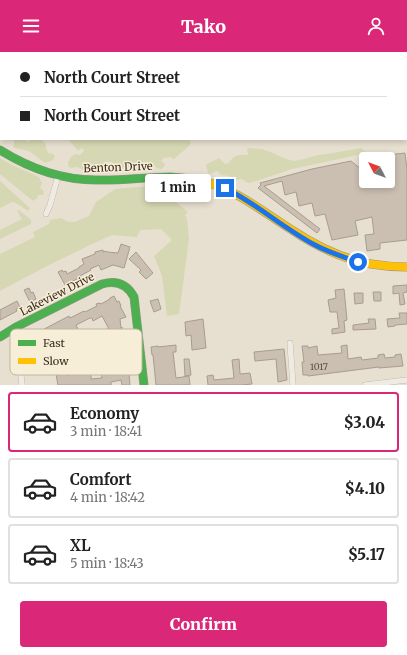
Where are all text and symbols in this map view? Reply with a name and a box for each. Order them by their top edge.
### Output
icon: menu [20,15,42,37]
text: Tako [181,15,226,38]
icon: person [365,15,387,37]
text: North Court Street [44,68,180,87]
text: North Court Street [44,106,180,125]
north arrow [359,152,395,188]
map controls [359,152,395,188]
street label: Benton Drive [83,159,153,175]
callout: 1 min [145,174,211,202]
text: 1 min [160,179,196,196]
route end [216,179,234,197]
route start [349,253,367,271]
street label: Lakeview Drive [17,269,97,319]
legend [10,329,142,375]
text: Fast [43,336,66,350]
text: Slow [43,354,69,368]
house number: 1017 [310,361,328,372]
icon: car [22,404,58,440]
text: Economy [70,404,139,423]
text: $3.04 [344,413,385,432]
text: 3 min · 18:41 [70,423,142,440]
icon: car [22,470,58,506]
text: Comfort [70,470,131,489]
text: $4.10 [345,479,385,498]
text: 4 min · 18:42 [70,489,145,506]
icon: car [22,536,58,572]
text: XL [70,536,91,555]
text: $5.17 [348,545,385,564]
text: 5 min · 18:43 [70,555,144,572]
button: Confirm [20,601,387,647]

